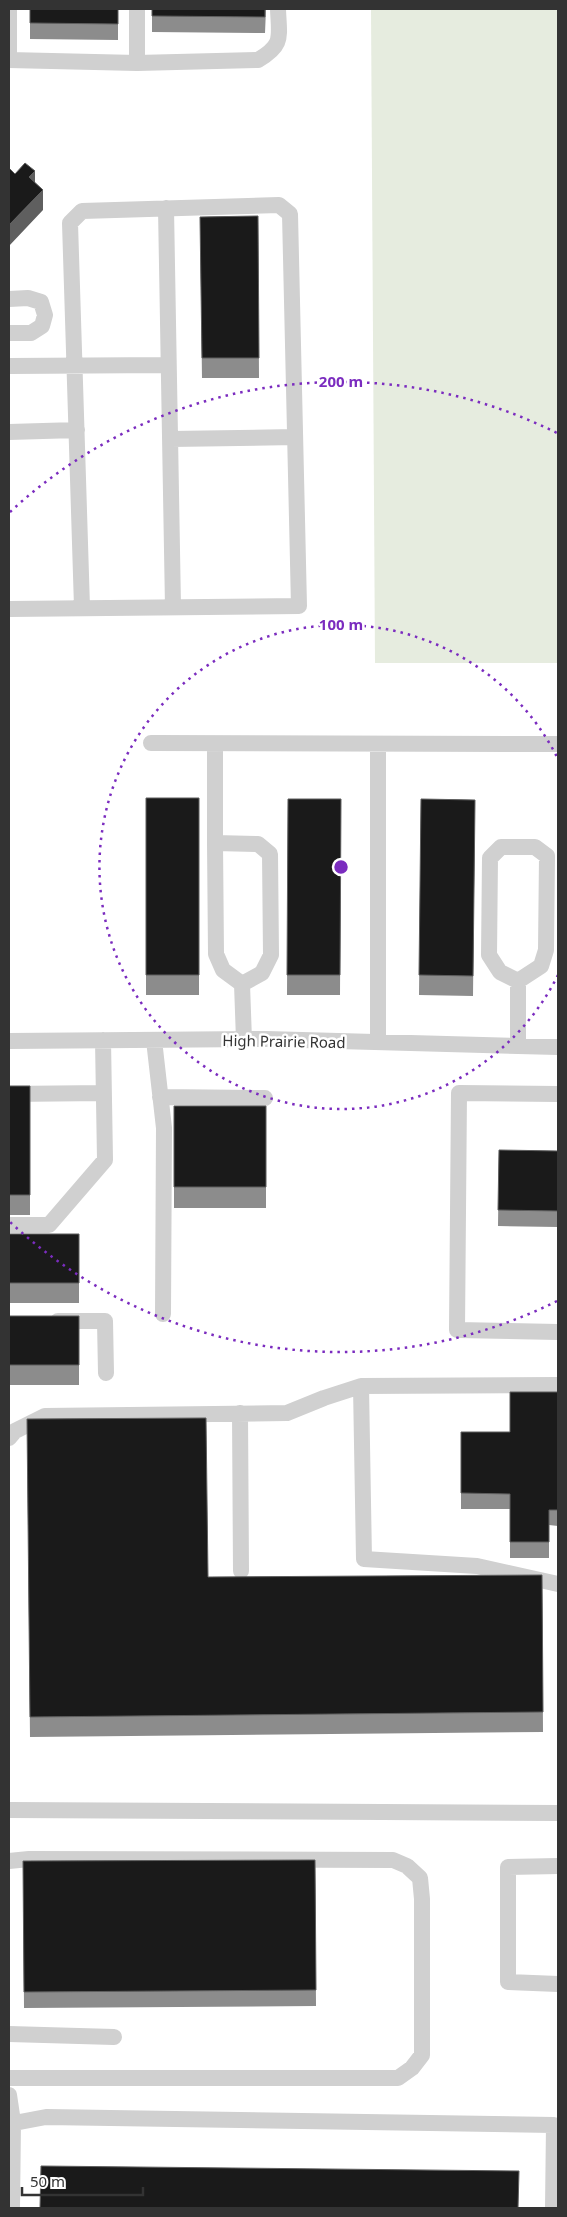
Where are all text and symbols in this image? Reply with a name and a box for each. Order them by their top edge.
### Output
text: 200 m [319,371,363,391]
text: 100 m [319,614,363,634]
centre of rings [332,858,350,876]
street label: High Prairie Road [222,1030,346,1052]
scale bar [22,2164,144,2196]
text: 50 m [30,2171,65,2191]

